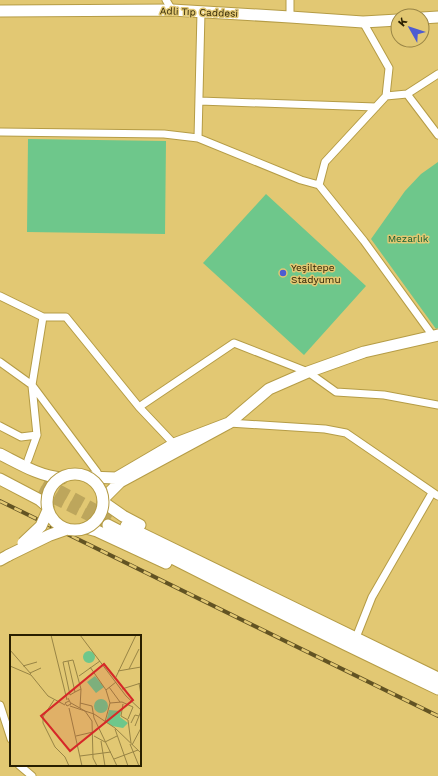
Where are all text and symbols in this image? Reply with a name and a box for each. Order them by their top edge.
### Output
street label: Adli Tıp Caddesi [160,5,238,19]
north arrow [390,8,430,48]
text: K [395,15,410,29]
park label: Mezarlık [388,233,429,244]
place label: Yeşiltepe Stadyumu [291,262,341,285]
marker: Yeşiltepe Stadyumu [278,268,288,278]
inset map [10,635,141,766]

